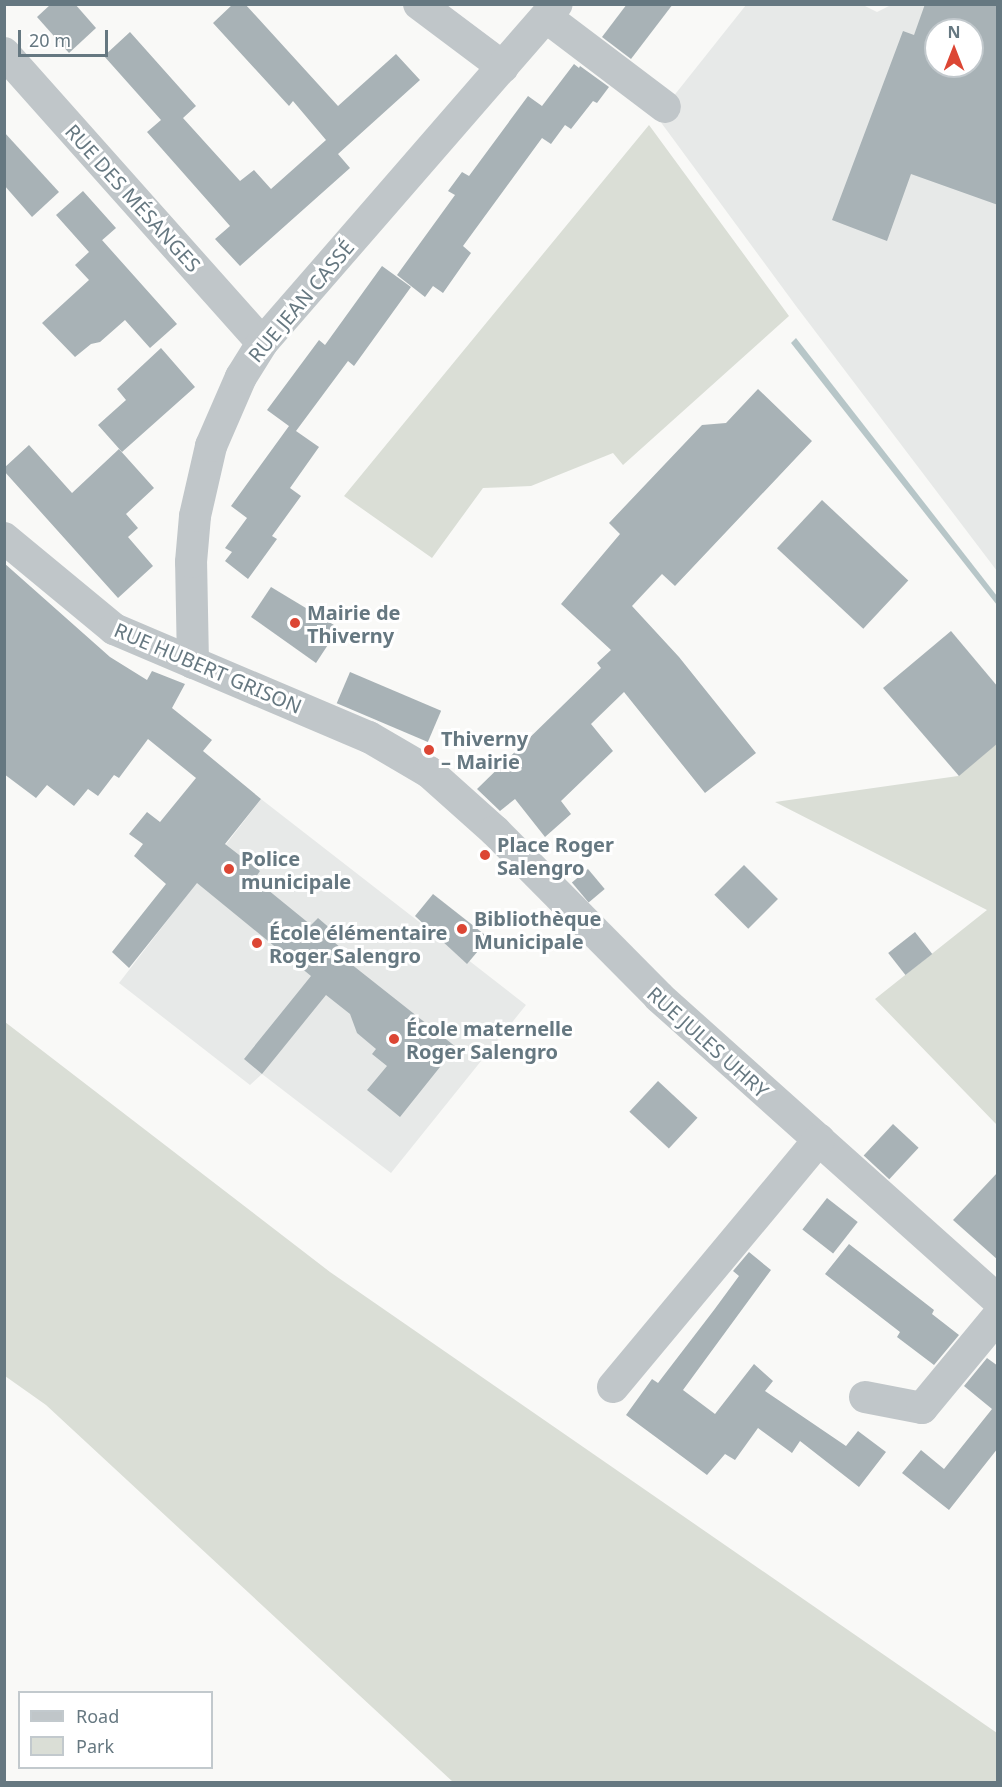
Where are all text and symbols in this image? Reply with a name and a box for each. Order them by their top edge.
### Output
scale bar [21,18,111,56]
north arrow [924,18,984,78]
text: N [947,21,961,43]
text: 20 m [29,28,71,52]
street label: RUE DES MÉSANGES [60,119,206,277]
street label: RUE JEAN CASSÉ [243,235,359,367]
place label: Mairie de Thiverny [307,600,400,647]
marker: Mairie de Thiverny [288,616,302,630]
street label: RUE HUBERT GRISON [111,618,305,718]
place label: Thiverny – Mairie [441,726,528,773]
marker: Thiverny – Mairie [422,743,436,757]
place label: Place Roger Salengro [497,832,614,879]
place label: Police municipale [241,846,351,893]
marker: Place Roger Salengro [478,848,492,862]
marker: Police municipale [222,862,236,876]
place label: Bibliothèque Municipale [474,906,602,953]
place label: École élémentaire Roger Salengro [269,920,448,967]
marker: Bibliothèque Municipale [455,922,469,936]
marker: École élémentaire Roger Salengro [250,936,264,950]
street label: RUE JULES UHRY [643,981,773,1103]
place label: École maternelle Roger Salengro [406,1016,573,1063]
marker: École maternelle Roger Salengro [387,1032,401,1046]
legend [18,1691,213,1769]
text: Road [76,1704,119,1728]
text: Park [76,1734,114,1758]

